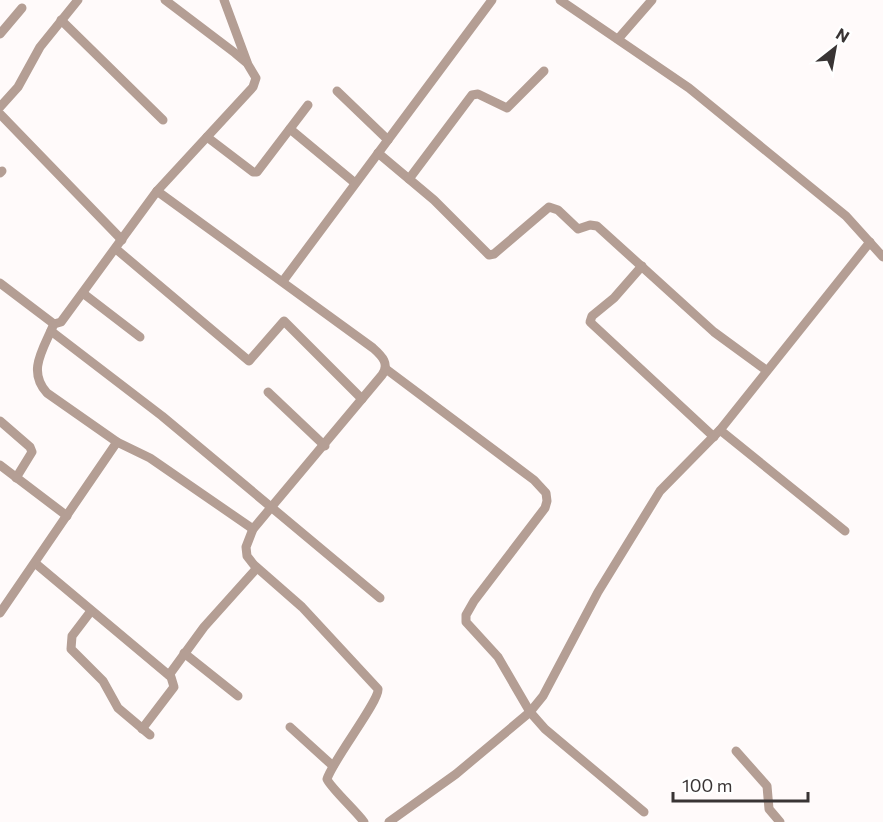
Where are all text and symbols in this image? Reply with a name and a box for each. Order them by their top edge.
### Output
north arrow [805,18,865,78]
text: N [833,23,853,46]
scale bar [673,765,808,803]
text: 100 m [682,774,732,796]

